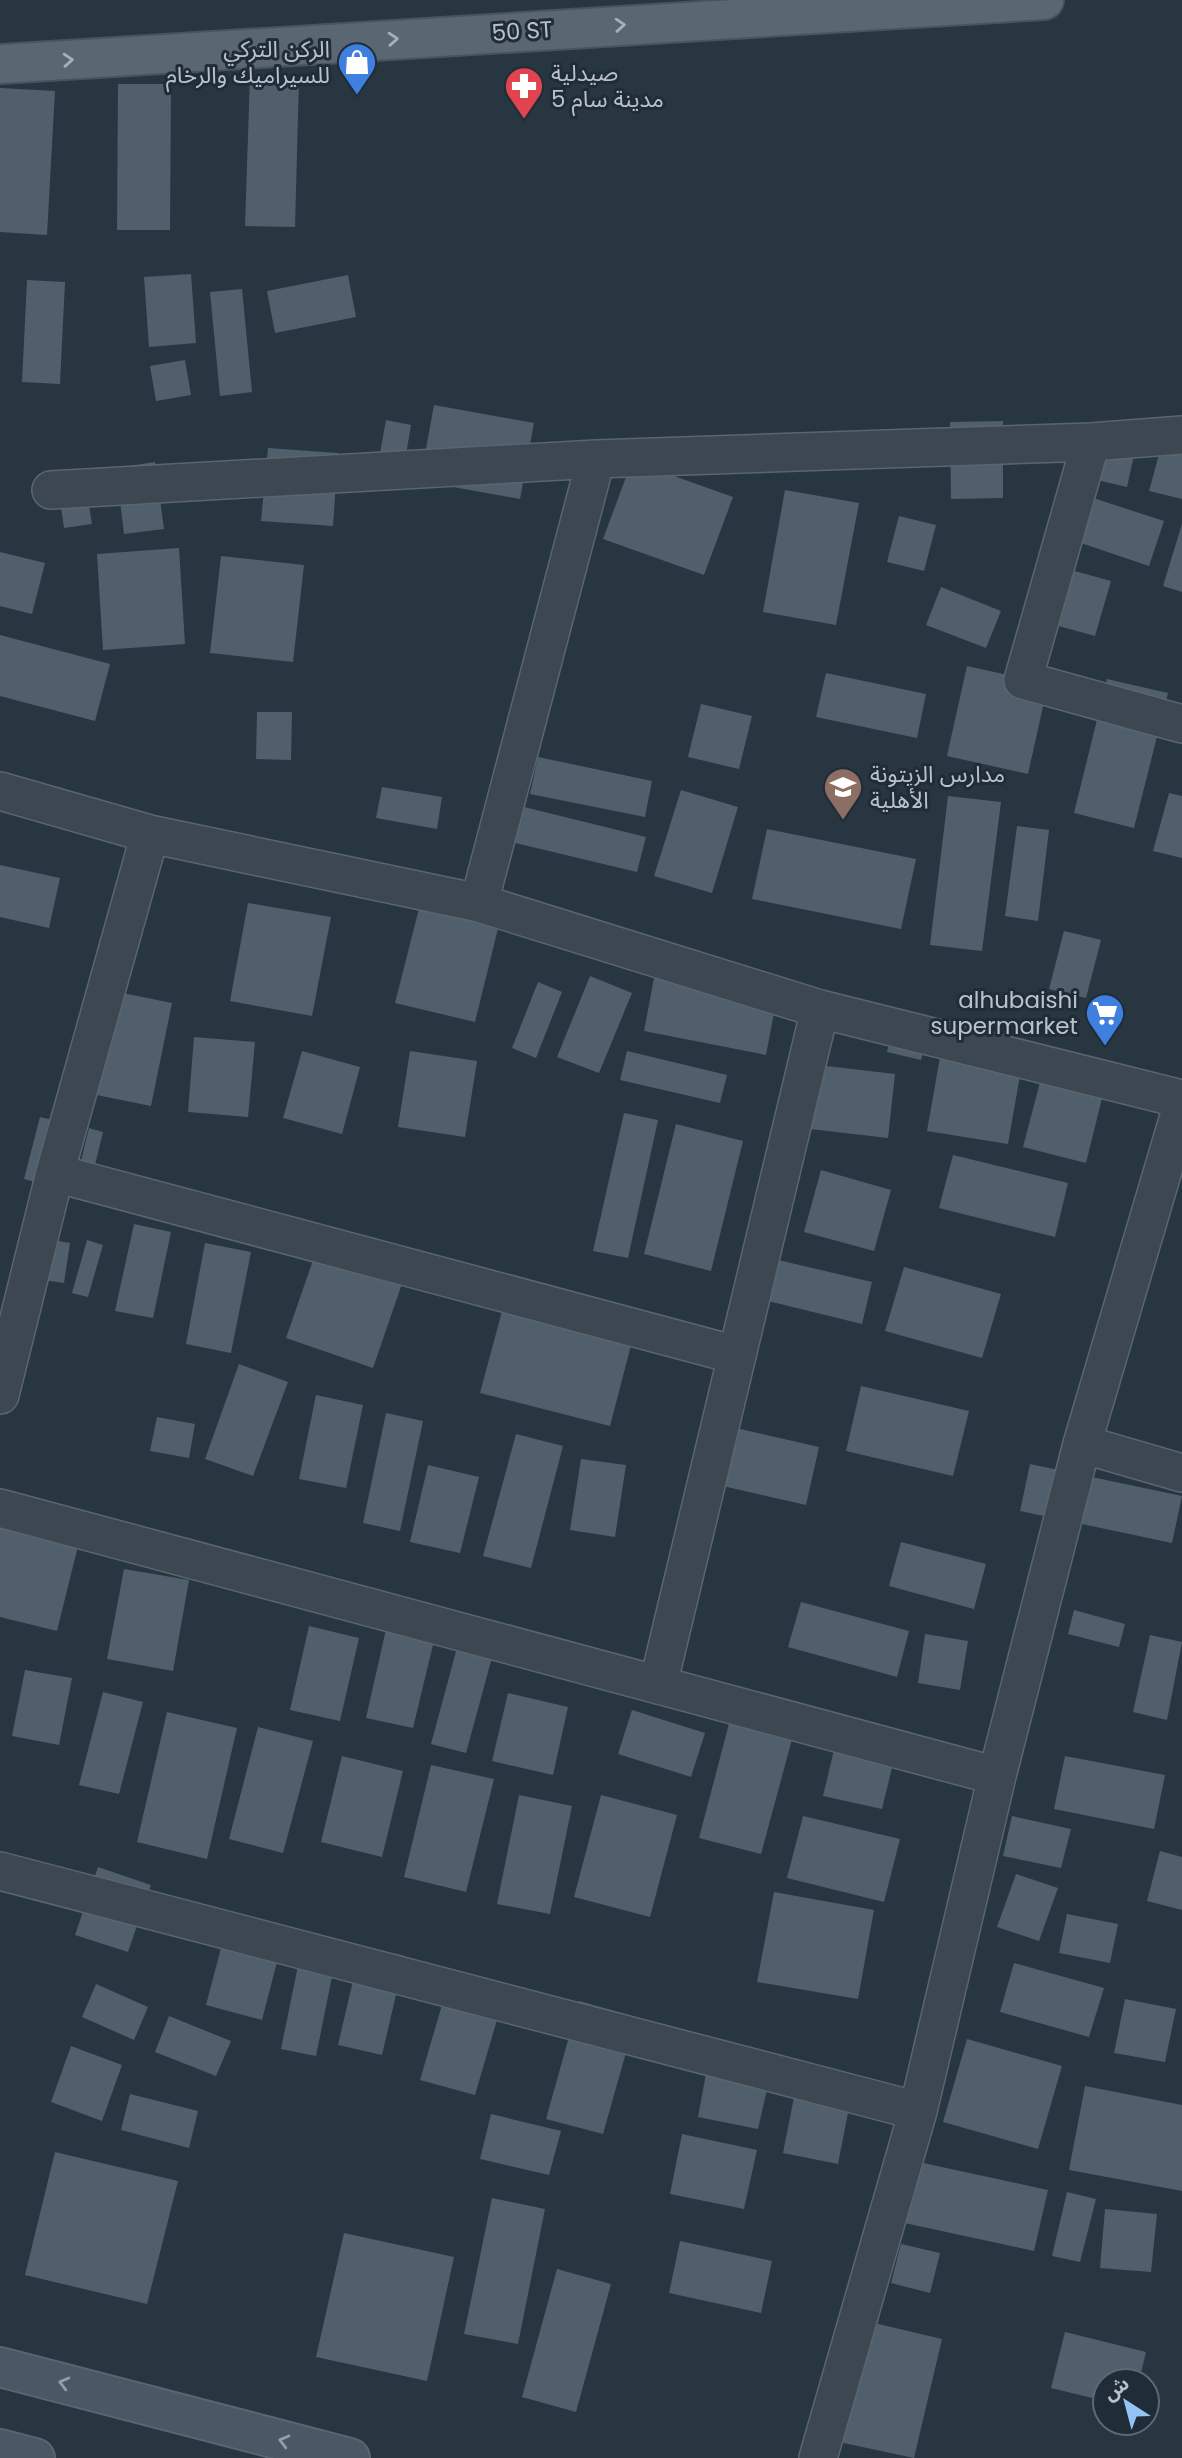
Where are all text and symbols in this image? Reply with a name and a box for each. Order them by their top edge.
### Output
street label: 50 ST [490,13,554,49]
one-way arrow [615,18,626,33]
one-way arrow [388,32,399,47]
place label: الركن التركي للسيراميك والرخام [166,33,330,93]
shop icon: الركن التركي للسيراميك والرخام [336,41,378,96]
one-way arrow [63,52,74,67]
place label: صيدلية مدينة سام 5 [551,57,664,117]
pharmacy icon: صيدلية مدينة سام 5 [503,65,545,120]
place label: مدارس الزيتونة الأهلية [870,758,1005,816]
school or university icon: مدارس الزيتونة الأهلية [822,766,864,821]
place label: alhubaishi supermarket [931,984,1078,1042]
supermarket icon: alhubaishi supermarket [1084,992,1126,1047]
north arrow [1091,2367,1161,2437]
text: ش [1098,2370,1135,2407]
one-way arrow [58,2377,70,2391]
one-way arrow [278,2435,290,2449]

